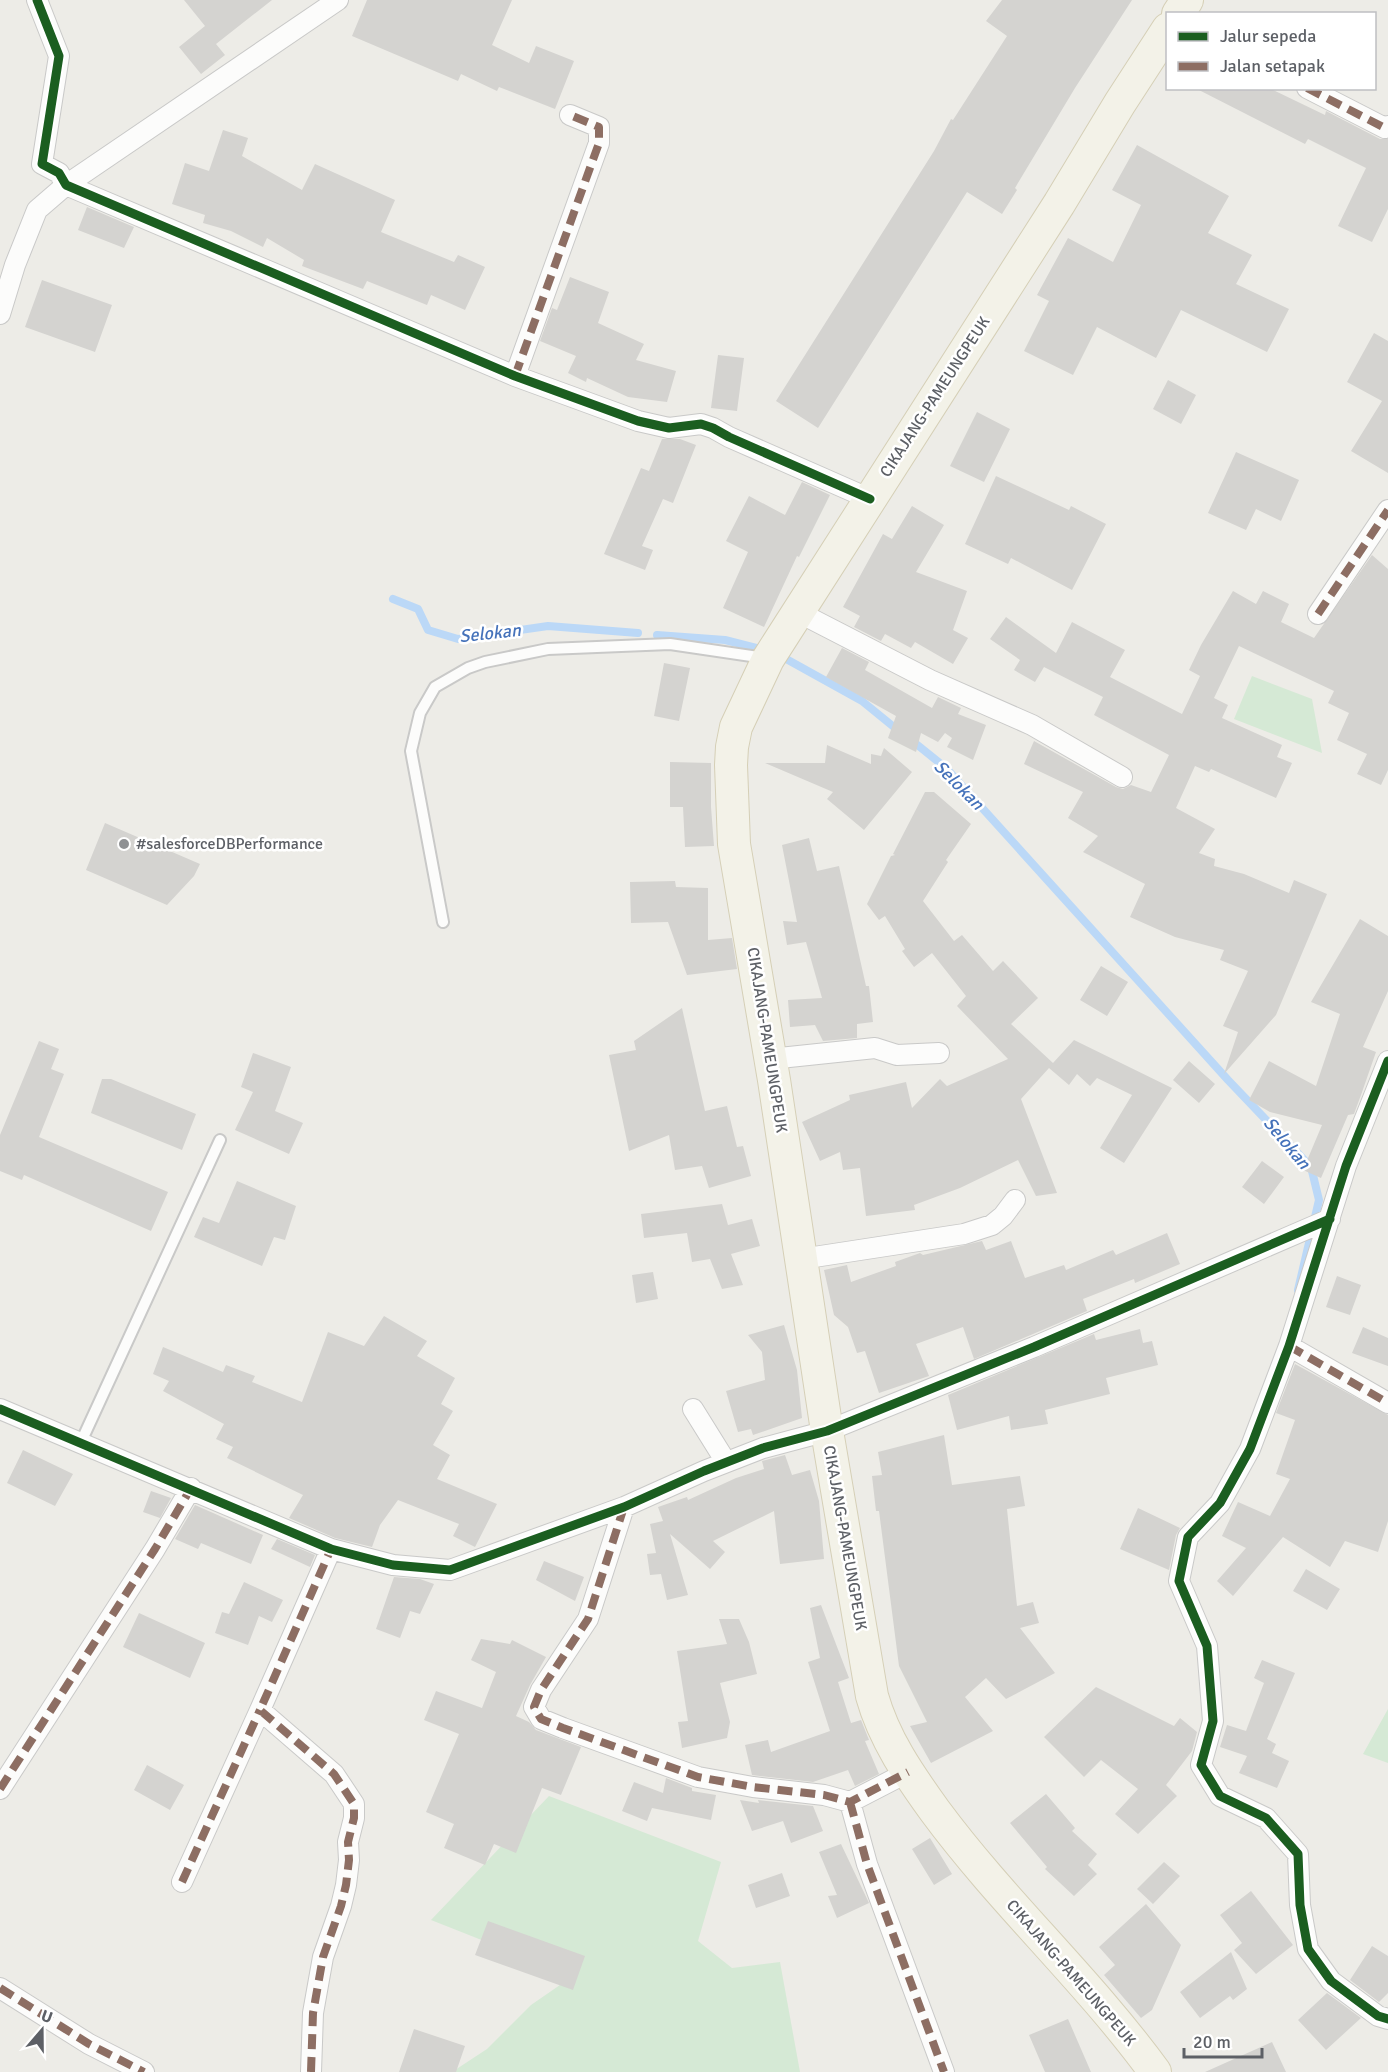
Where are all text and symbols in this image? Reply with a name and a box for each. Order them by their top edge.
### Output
legend [1166,12,1376,90]
text: Jalur sepeda [1220,25,1316,47]
text: Jalan setapak [1220,55,1325,77]
street label: CIKAJANG-PAMEUNGPEUK [876,313,995,481]
water label: Selokan [458,619,523,647]
water label: Selokan [929,755,989,815]
place label: #salesforceDBPerformance [136,834,323,854]
marker: #salesforceDBPerformance [117,837,131,851]
street label: CIKAJANG-PAMEUNGPEUK [742,946,792,1135]
water label: Selokan [1259,1112,1316,1175]
street label: CIKAJANG-PAMEUNGPEUK [819,1444,871,1633]
street label: CIKAJANG-PAMEUNGPEUK [1002,1896,1140,2051]
north arrow [12,2000,72,2060]
text: U [38,2006,55,2028]
scale bar [1184,2021,1262,2059]
text: 20 m [1193,2031,1231,2053]

